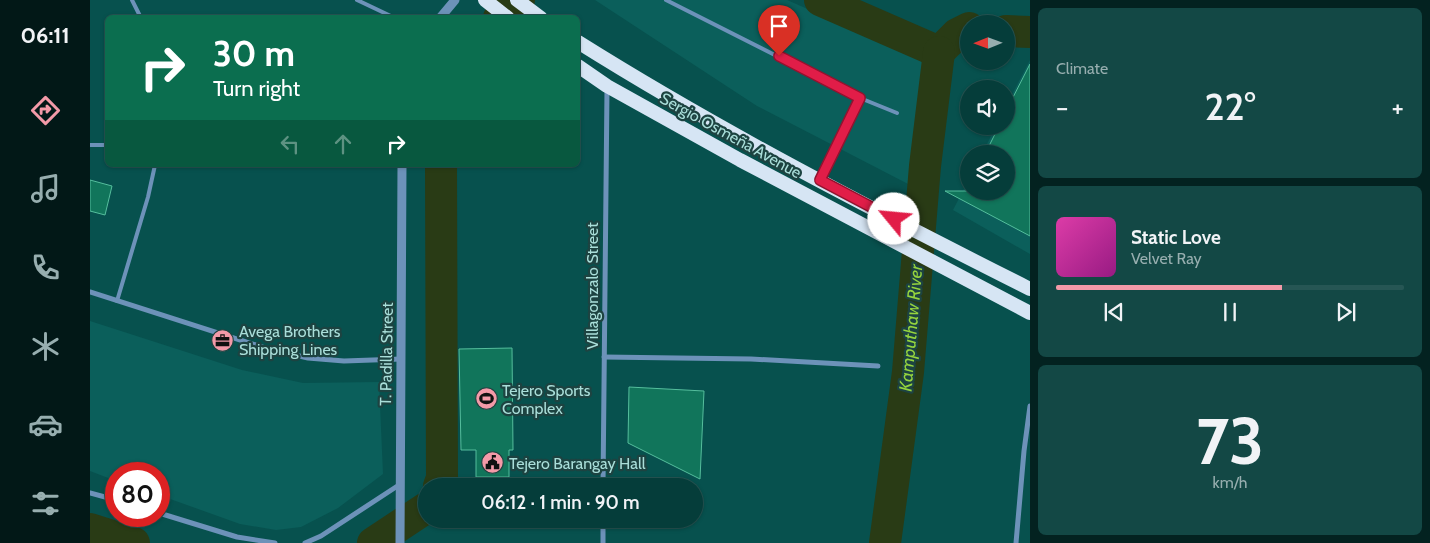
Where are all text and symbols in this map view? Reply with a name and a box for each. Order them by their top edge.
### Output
pin [758,5,800,56]
icon: arrive [765,12,793,40]
north arrow [960,15,1015,70]
map controls [960,15,1015,200]
text: 06:11 [20,22,70,49]
text: 30 m [213,32,295,75]
icon: right [130,35,195,100]
text: Climate [1056,59,1108,78]
text: Turn right [213,75,300,102]
button: sound [960,80,1015,135]
text: 22° [1204,83,1256,130]
street label: Sergio Osmeña Avenue [657,89,805,182]
text: − [1056,90,1068,124]
text: + [1392,90,1404,124]
icon: directions [28,93,63,128]
icon: left [276,130,304,158]
icon: ahead [329,130,357,158]
icon: right [382,130,410,158]
button: layers [960,145,1015,200]
icon: music [28,171,63,206]
position arrow [867,192,919,244]
street label: Villagonzalo Street [583,222,602,350]
text: Static Love [1131,226,1221,249]
text: Velvet Ray [1131,249,1202,268]
icon: phone [28,250,63,285]
water label: Kamputhaw River [894,262,928,392]
icon: previous [1100,298,1128,326]
icon: pause [1216,298,1244,326]
icon: next [1332,298,1360,326]
street label: T. Padilla Street [376,301,397,406]
place label: Avega Brothers Shipping Lines [239,322,341,359]
office icon: Avega Brothers Shipping Lines [211,328,235,352]
icon: climate [28,329,63,364]
place label: Tejero Sports Complex [502,381,591,418]
sports icon: Tejero Sports Complex [474,387,498,411]
text: 73 [1196,401,1264,480]
icon: car [28,407,63,442]
public building icon: Tejero Barangay Hall [481,451,505,475]
place label: Tejero Barangay Hall [509,454,646,473]
speed limit sign: 80 [105,462,170,527]
text: km/h [1212,473,1248,492]
icon: filters [28,486,63,521]
text: 06:12 · 1 min · 90 m [481,491,640,514]

